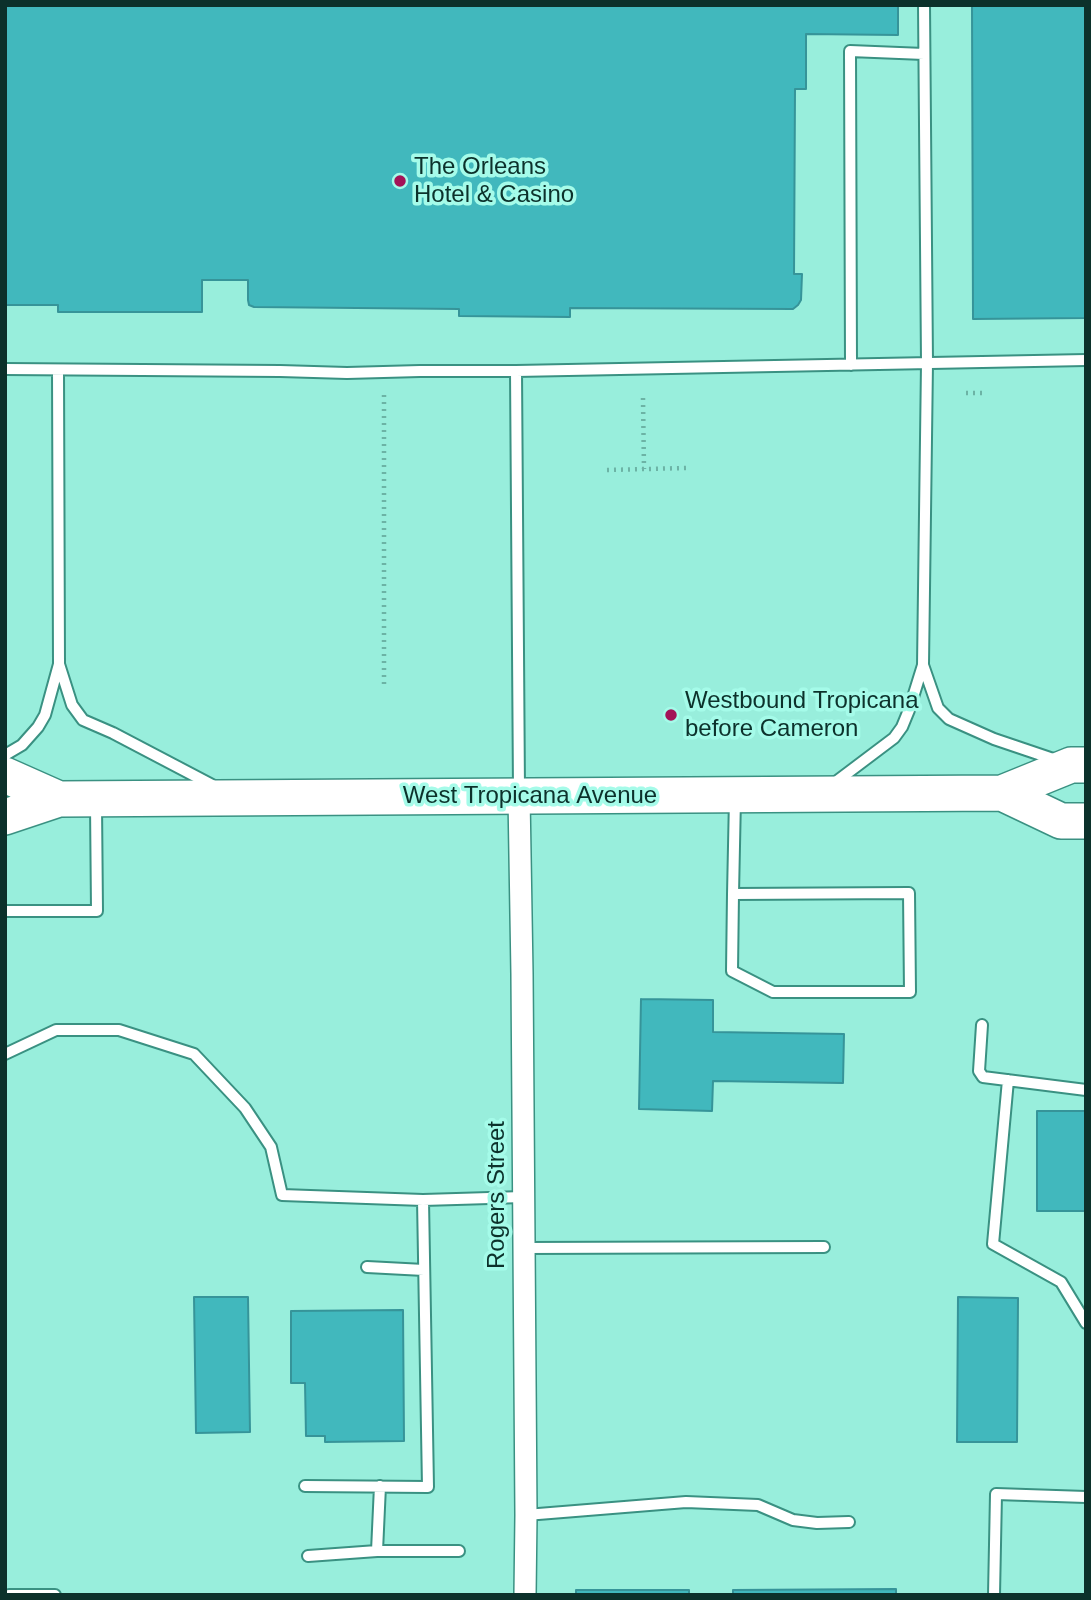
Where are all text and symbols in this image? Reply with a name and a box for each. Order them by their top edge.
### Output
place label: The Orleans Hotel & Casino [414,153,574,209]
marker: The Orleans Hotel & Casino [392,173,408,189]
place label: Westbound Tropicana before Cameron [685,687,918,743]
marker: Westbound Tropicana before Cameron [663,707,679,723]
street label: West Tropicana Avenue [403,782,657,810]
street label: Rogers Street [483,1121,511,1269]

